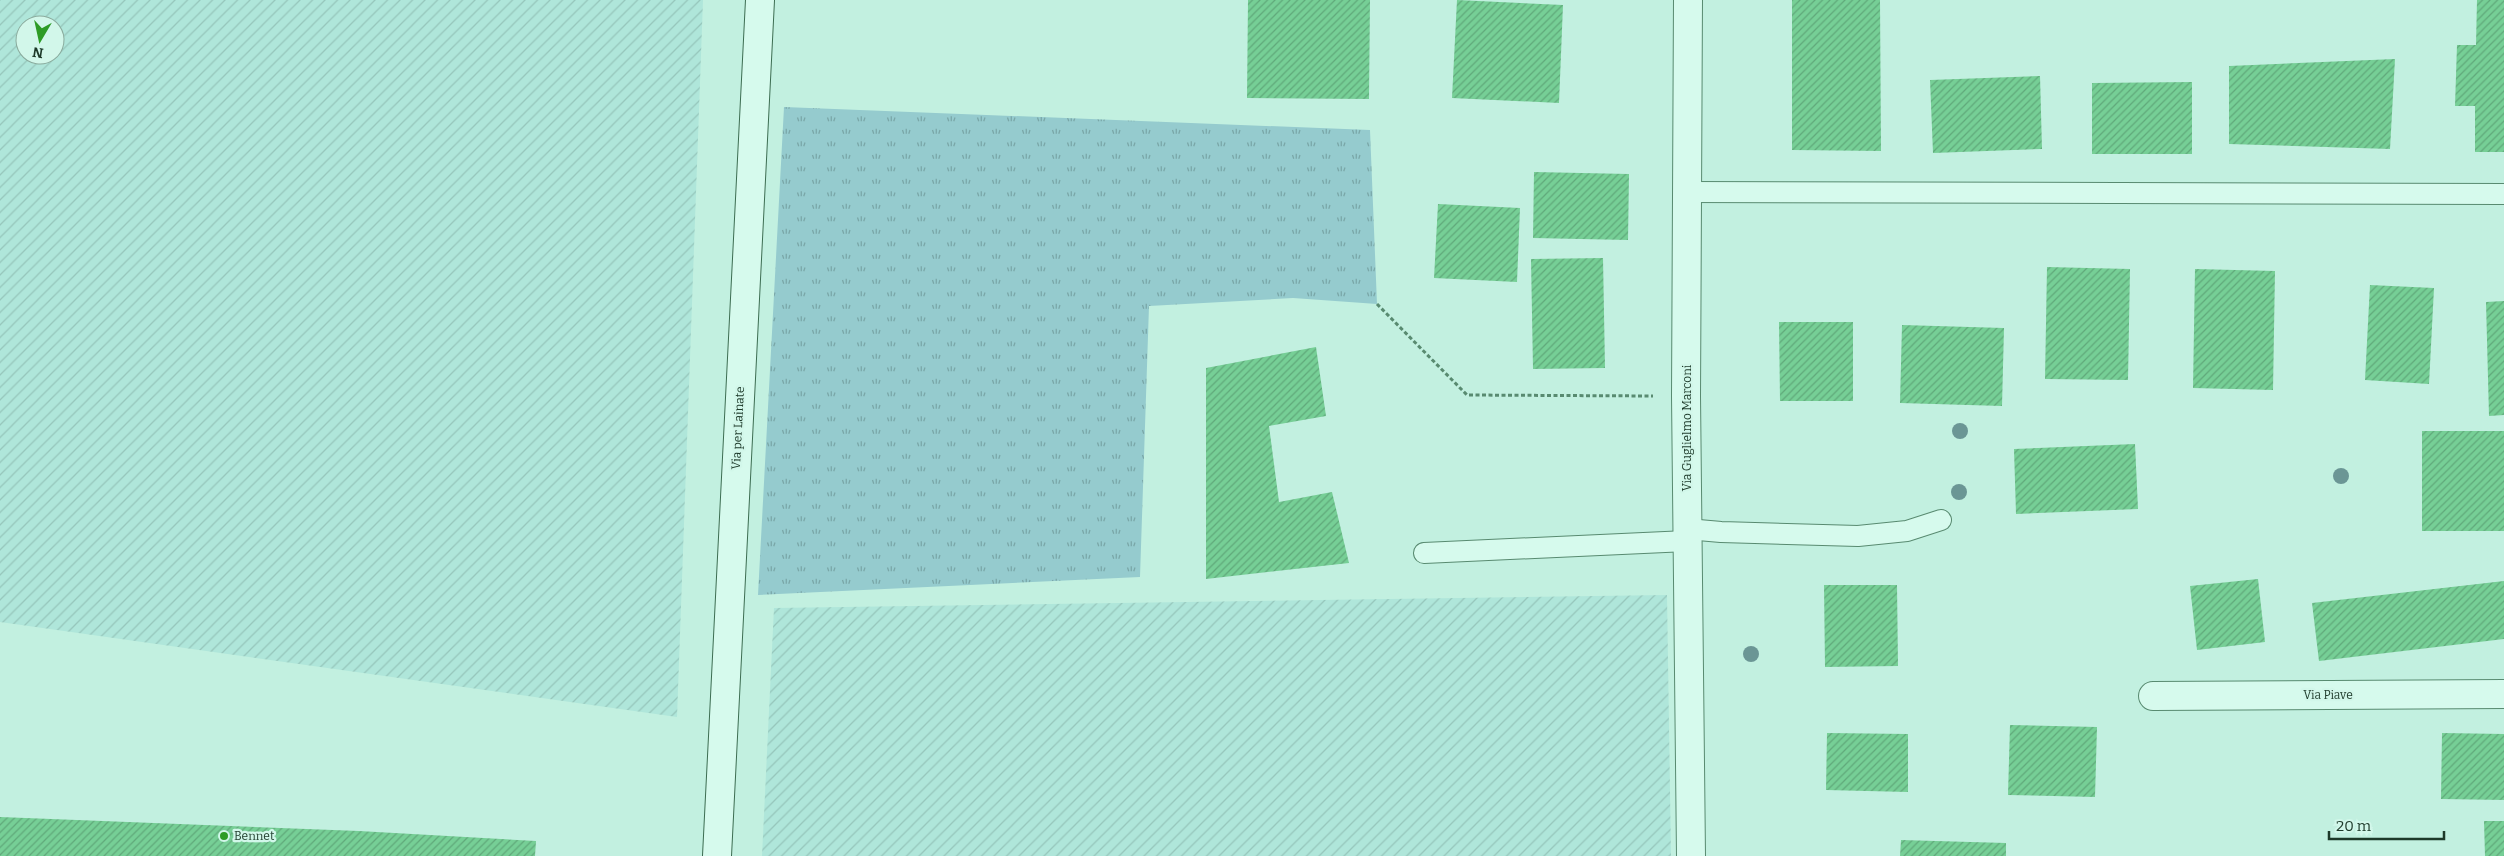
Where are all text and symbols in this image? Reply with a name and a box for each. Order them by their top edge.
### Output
north arrow [15,15,65,65]
text: N [31,43,45,62]
street label: Via Guglielmo Marconi [1680,364,1694,491]
street label: Via per Lainate [729,386,747,470]
street label: Via Piave [2303,688,2353,702]
scale bar [2329,808,2444,840]
text: 20 m [2336,817,2372,835]
place label: Bennet [234,829,275,843]
marker: Bennet [218,830,230,842]

